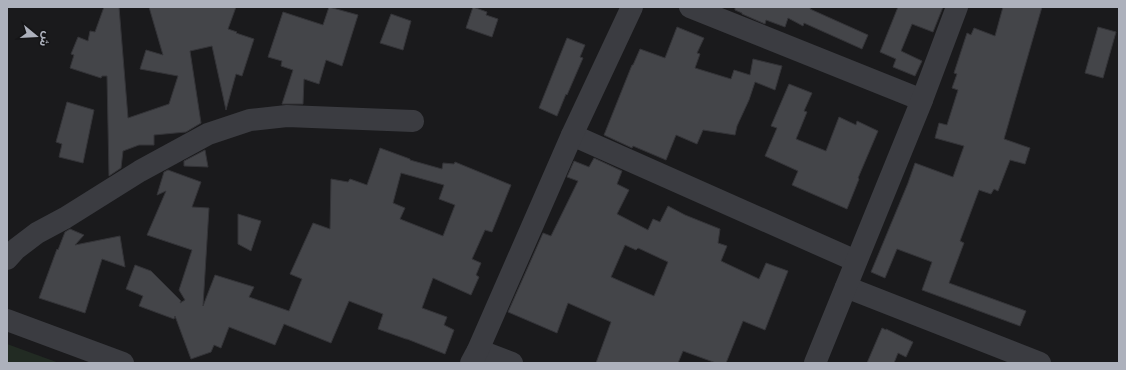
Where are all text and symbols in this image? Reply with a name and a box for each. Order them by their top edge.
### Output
north arrow [16,16,56,56]
text: ش [36,29,54,48]

